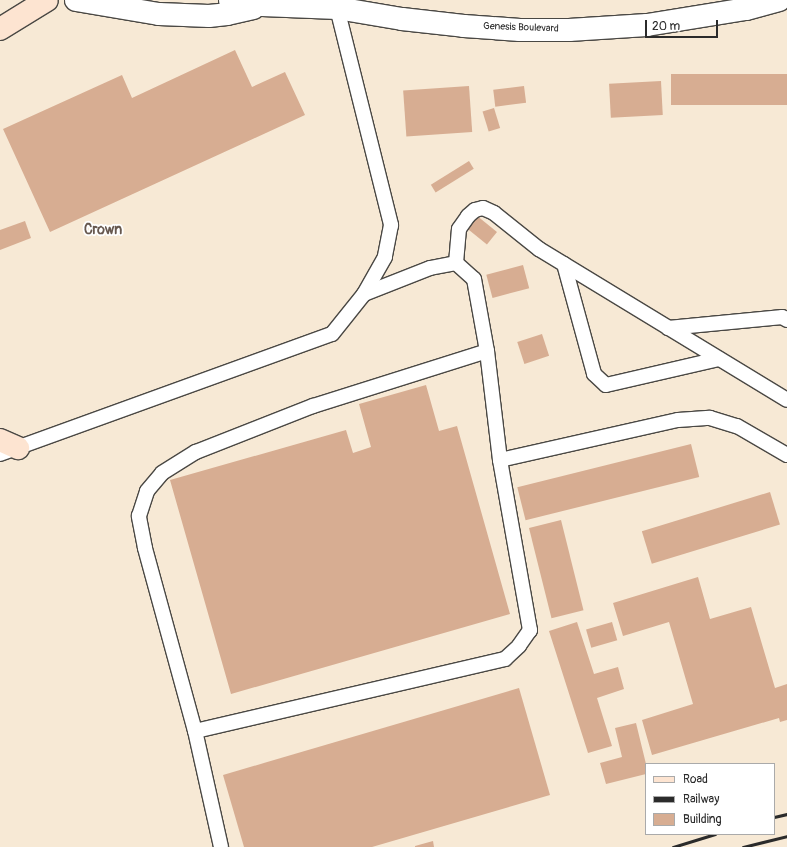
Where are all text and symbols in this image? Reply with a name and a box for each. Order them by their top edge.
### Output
scale bar [647,12,720,38]
text: 20 m [652,19,680,34]
street label: Genesis Boulevard [483,21,559,35]
district label: Crown [84,222,122,238]
legend [645,763,775,835]
text: Road [683,772,708,787]
text: Railway [683,792,719,807]
text: Building [683,812,722,827]

